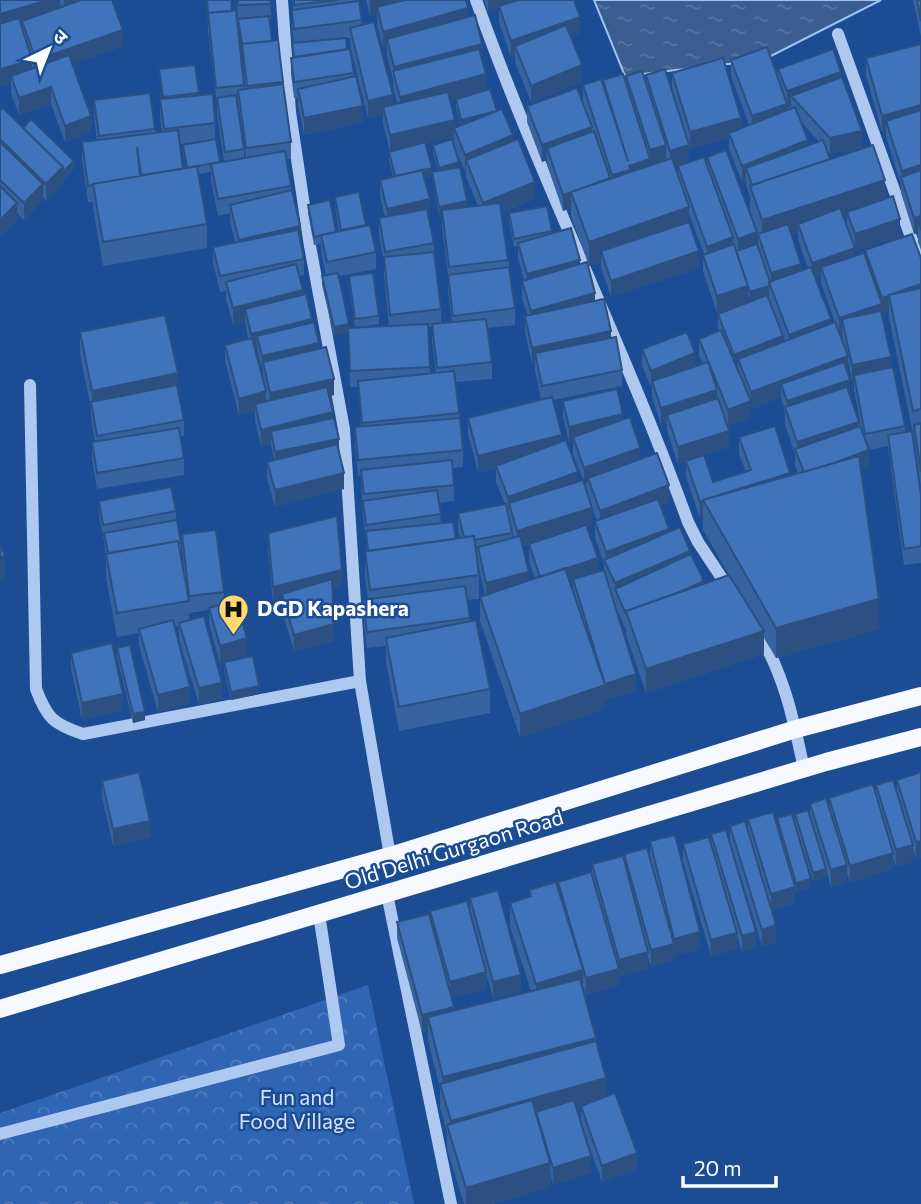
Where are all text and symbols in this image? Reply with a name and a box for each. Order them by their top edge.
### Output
north arrow [14,14,84,84]
text: उ [49,24,73,49]
hospital icon: DGD Kapashera [217,592,251,636]
place label: DGD Kapashera [257,595,409,620]
street label: Old Delhi Gurgaon Road [341,803,566,894]
park label: Fun and Food Village [239,1084,355,1133]
scale bar [683,1144,776,1188]
text: 20 m [694,1155,742,1180]

